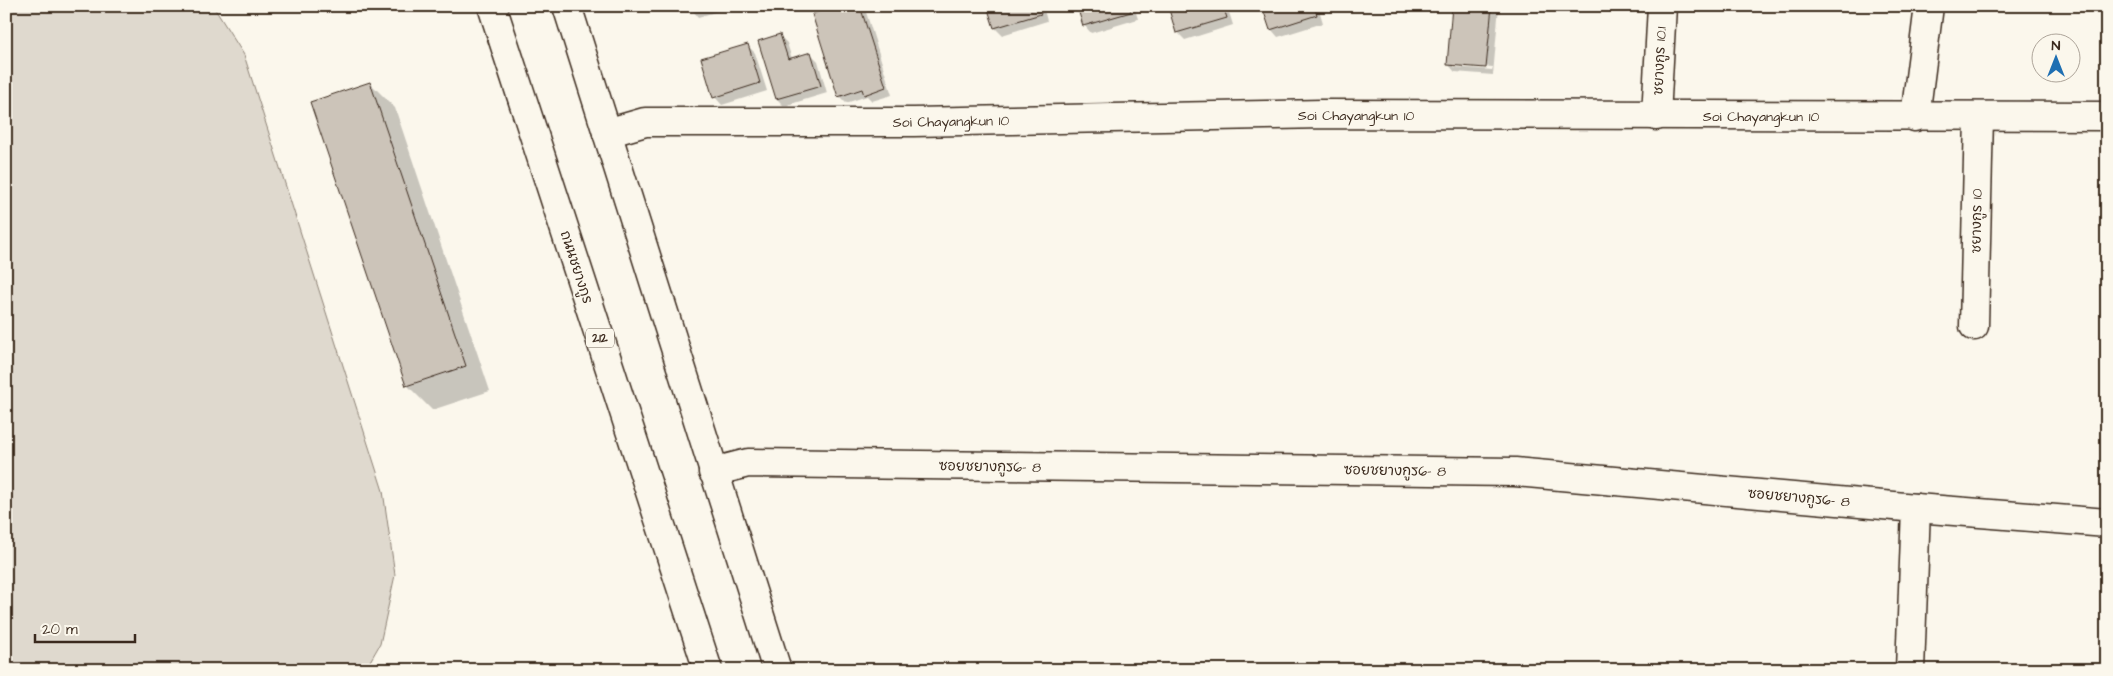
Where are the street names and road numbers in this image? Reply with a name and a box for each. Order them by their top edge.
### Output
street label: ชยางกูร 10.1 [1648,26,1672,96]
street label: Soi Chayangkun 10 [1298,106,1414,126]
street label: Soi Chayangkun 10 [1703,107,1819,127]
street label: Soi Chayangkun 10 [893,111,1010,133]
street label: ชยางกูร 10 [1966,188,1988,254]
street label: ถนนชยางกูร [555,228,597,306]
road number: 212 [586,328,614,348]
street label: ซอยชยางกูร6- 8 [939,456,1041,478]
street label: ซอยชยางกูร6- 8 [1344,460,1446,482]
street label: ซอยชยางกูร6- 8 [1747,484,1851,512]

